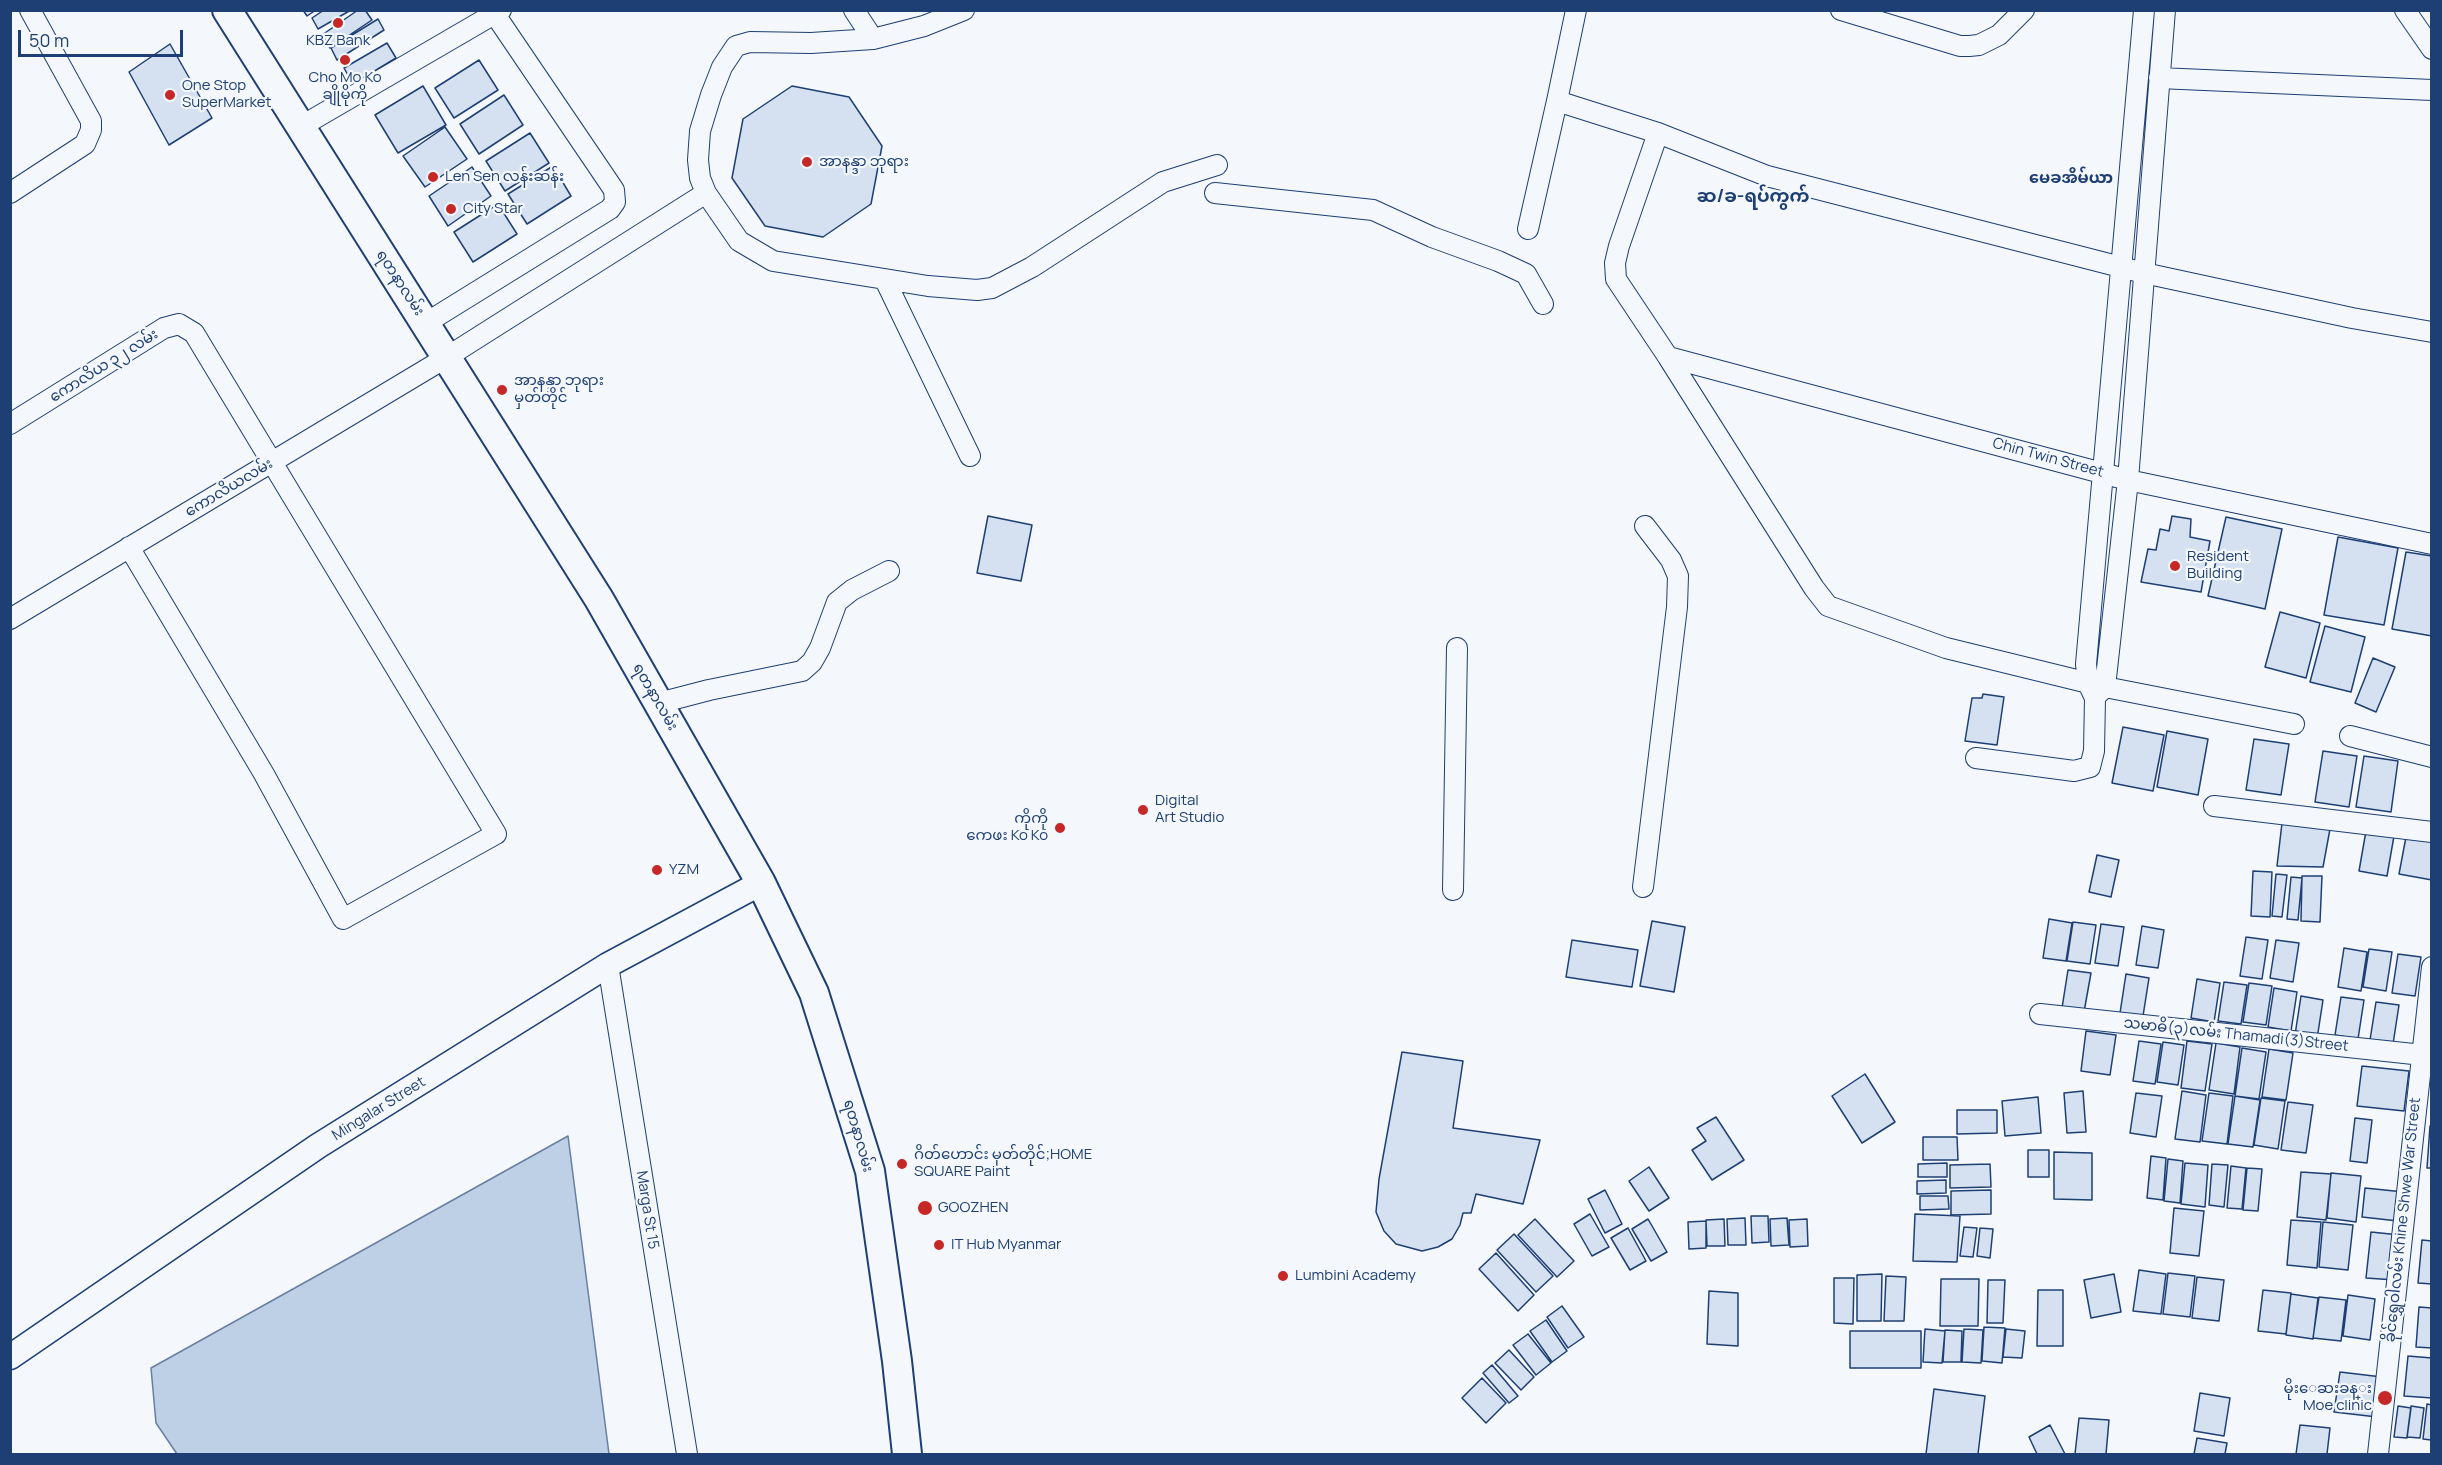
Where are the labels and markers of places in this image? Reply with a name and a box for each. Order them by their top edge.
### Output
marker: KBZ Bank [331,16,345,30]
place label: KBZ Bank [306,32,370,50]
marker: Cho Mo Ko ချိုမိုကို [338,53,352,67]
place label: Cho Mo Ko ချိုမိုကို [308,69,382,104]
place label: One Stop SuperMarket [182,77,272,112]
marker: One Stop SuperMarket [163,88,177,102]
place label: အာနန္ဒာ ဘုရား [819,153,909,171]
marker: အာနန္ဒာ ဘုရား [800,155,814,169]
place label: Len Sen လန်းဆန်း [445,168,564,186]
marker: Len Sen လန်းဆန်း [426,170,440,184]
place label: City Star [463,200,523,218]
marker: City Star [444,202,458,216]
place label: အာနန္ဒာ ဘုရား မှတ်တိုင် [514,372,604,407]
marker: အာနန္ဒာ ဘုရား မှတ်တိုင် [495,383,509,397]
place label: Resident Building [2187,548,2249,583]
marker: Resident Building [2168,559,2182,573]
place label: Digital Art Studio [1155,792,1224,827]
marker: Digital Art Studio [1136,803,1150,817]
place label: ကိုကို ကေဖး Ko Ko [966,810,1048,845]
marker: ကိုကို ကေဖး Ko Ko [1053,821,1067,835]
place label: YZM [669,861,699,879]
marker: YZM [650,863,664,877]
place label: ဂိတ်ဟောင်း မှတ်တိုင်;HOME SQUARE Paint [914,1146,1092,1181]
marker: ဂိတ်ဟောင်း မှတ်တိုင်;HOME SQUARE Paint [895,1157,909,1171]
marker: GOOZHEN [916,1199,934,1217]
place label: GOOZHEN [938,1199,1009,1217]
place label: IT Hub Myanmar [951,1236,1061,1254]
marker: IT Hub Myanmar [932,1238,946,1252]
place label: Lumbini Academy [1295,1267,1416,1285]
marker: Lumbini Academy [1276,1269,1290,1283]
place label: မိုးေဆးခန္း Moe clinic [2284,1380,2372,1415]
marker: မိုးေဆးခန္း Moe clinic [2376,1389,2394,1407]

